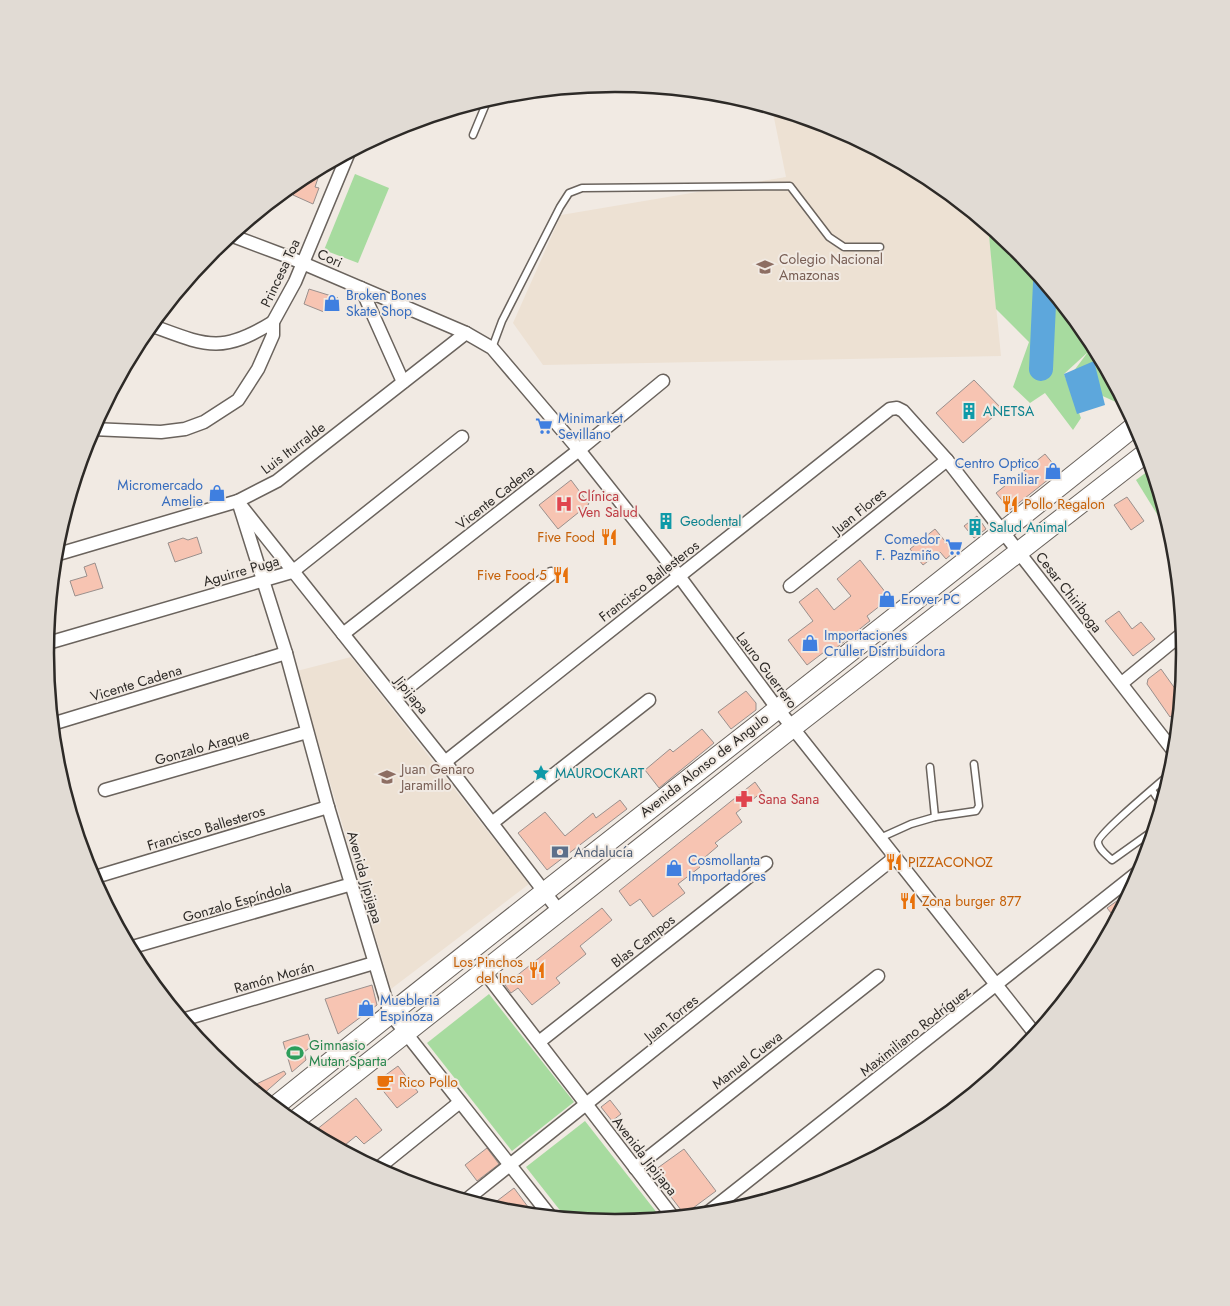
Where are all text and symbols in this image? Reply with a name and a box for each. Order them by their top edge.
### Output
street label: Princesa Toa [255,236,305,310]
street label: Cori [314,244,346,272]
place label: Colegio Nacional Amazonas [779,249,883,285]
school or university icon: Colegio Nacional Amazonas [755,257,775,277]
place label: Broken Bones Skate Shop [346,285,427,321]
shop icon: Broken Bones Skate Shop [322,293,342,313]
building icon: ANETSA [959,401,979,421]
place label: ANETSA [983,401,1035,421]
place label: Minimarket Sevillano [558,408,624,444]
supermarket icon: Minimarket Sevillano [534,416,554,436]
street label: Luis Iturralde [257,417,329,479]
place label: Centro Optico Familiar [955,453,1039,489]
street label: Vicente Cadena [452,460,538,534]
shop icon: Centro Optico Familiar [1043,461,1063,481]
place label: Micromercado Amelie [117,475,203,511]
shop icon: Micromercado Amelie [207,483,227,503]
street label: Juan Flores [826,483,891,540]
place label: Clínica Ven Salud [578,486,638,522]
hospital icon: Clínica Ven Salud [554,494,574,514]
restaurant icon: Pollo Regalon [1000,494,1020,514]
place label: Pollo Regalon [1024,494,1105,514]
building icon: Geodental [656,511,676,531]
place label: Geodental [680,511,742,531]
building icon: Salud Animal [965,517,985,537]
place label: Salud Animal [989,517,1067,537]
place label: Five Food [537,527,595,547]
restaurant icon: Five Food [599,527,619,547]
place label: Comedor F. Pazmiño [876,529,940,565]
street label: Francisco Ballesteros [595,535,704,627]
supermarket icon: Comedor F. Pazmiño [944,537,964,557]
street label: Cesar Chiriboga [1031,547,1107,637]
street label: Aguirre Puga [201,551,281,591]
place label: Five Food 5 [477,565,547,585]
restaurant icon: Five Food 5 [551,565,571,585]
shop icon: Erover PC [877,589,897,609]
place label: Erover PC [901,589,960,609]
place label: Importaciones Cruller Distribuidora [824,625,945,661]
street label: Lauro Guerrero [732,628,803,713]
shop icon: Importaciones Cruller Distribuidora [800,633,820,653]
street label: Vicente Cadena [88,660,184,706]
street label: Jipijapa [389,670,433,718]
street label: Avenida Alonso de Angulo [635,708,773,822]
street label: Gonzalo Araque [152,724,252,770]
place label: Juan Genaro Jaramillo [399,759,475,795]
place icon: MAUROCKART [531,763,551,783]
place label: MAUROCKART [555,763,645,783]
school or university icon: Juan Genaro Jaramillo [377,767,397,787]
pharmacy icon: Sana Sana [734,789,754,809]
place label: Sana Sana [758,789,819,809]
street label: Francisco Ballesteros [145,800,268,855]
street label: Avenida Jipijapa [342,829,388,925]
bank icon: Andalucía [550,842,570,862]
place label: Andalucía [574,842,633,862]
place label: Cosmollanta Importadores [688,850,766,886]
restaurant icon: PIZZACONOZ [884,852,904,872]
place label: PIZZACONOZ [908,852,993,872]
shop icon: Cosmollanta Importadores [664,858,684,878]
street label: Gonzalo Espíndola [180,877,294,927]
restaurant icon: Zona burger 877 [898,891,918,911]
place label: Zona burger 877 [922,891,1022,911]
street label: Blas Campos [607,909,679,972]
place label: Los Pinchos del Inca [453,952,523,988]
street label: Ramón Morán [232,956,316,998]
restaurant icon: Los Pinchos del Inca [527,960,547,980]
street label: Maximiliano Rodríguez [855,981,975,1081]
place label: Muebleria Espinoza [380,990,440,1026]
street label: Juan Torres [638,990,702,1047]
shop icon: Muebleria Espinoza [356,998,376,1018]
street label: Manuel Cueva [708,1026,786,1094]
place label: Gimnasio Mutan Sparta [309,1035,387,1071]
sports icon: Gimnasio Mutan Sparta [285,1043,305,1063]
cafe icon: Rico Pollo [375,1072,395,1092]
place label: Rico Pollo [399,1072,458,1092]
street label: Avenida Jipijapa [608,1112,682,1200]

